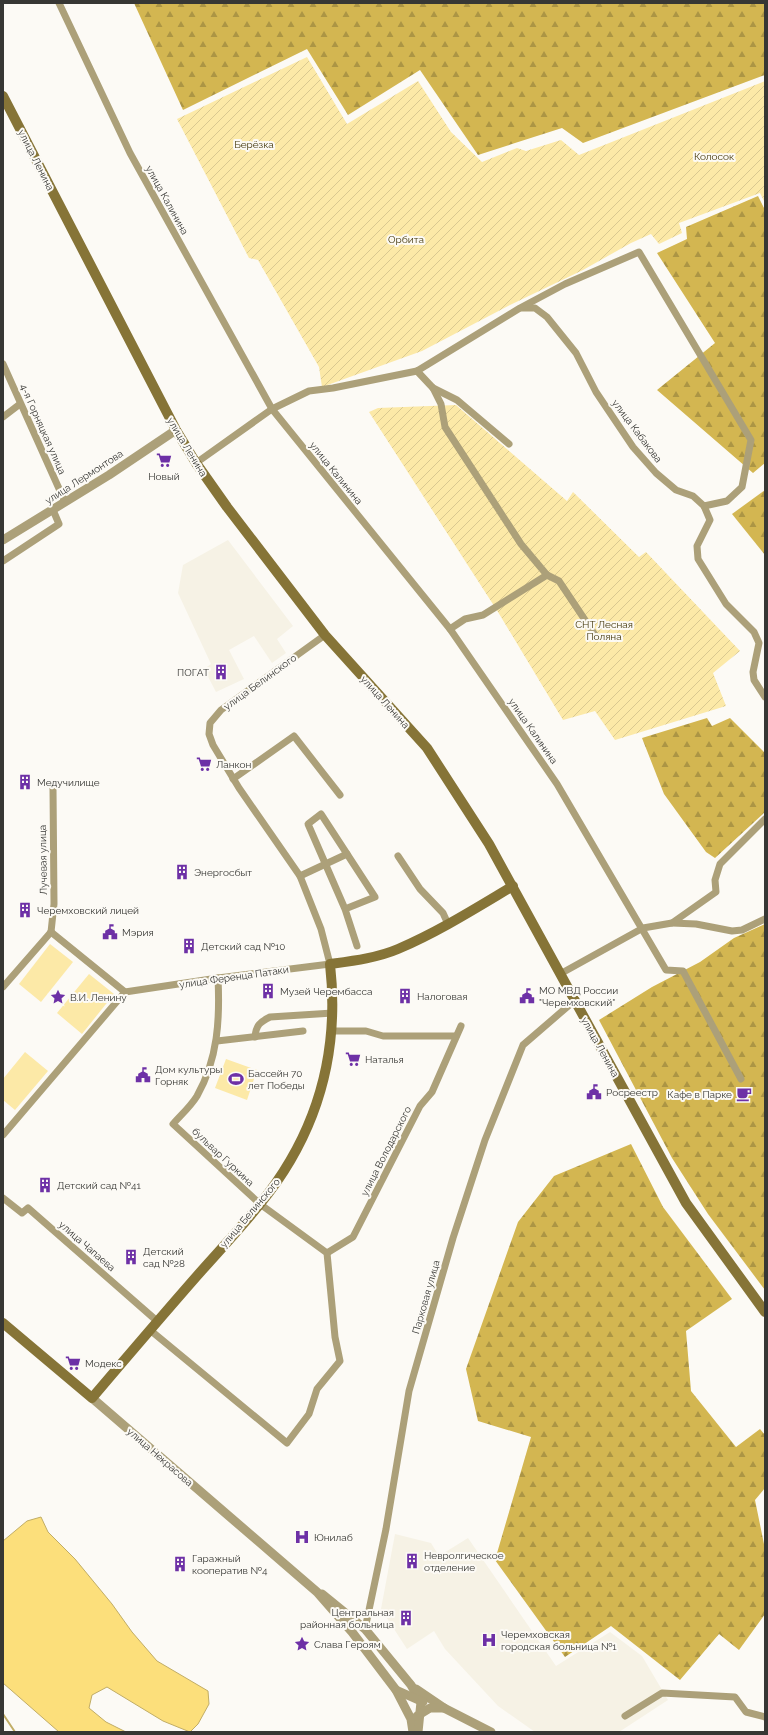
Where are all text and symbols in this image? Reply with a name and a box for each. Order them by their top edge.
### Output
street label: улица Ленина [16,128,56,192]
park label: Берёзка [234,139,274,150]
park label: Колосок [694,151,734,162]
street label: улица Калинина [143,164,191,236]
park label: Орбита [388,234,424,245]
street label: 4-я Горняцкая улица [18,382,68,476]
street label: улица Кабакова [610,397,664,465]
street label: улица Ленина [165,415,209,479]
street label: улица Калинина [307,439,365,507]
street label: улица Лермонтова [43,448,125,506]
supermarket icon: Новый [155,451,173,469]
place label: Новый [148,471,180,482]
park label: СНТ Лесная Поляна [575,619,633,642]
street label: улица Белинского [222,652,298,712]
building icon: ПОГАТ [212,663,230,681]
place label: ПОГАТ [177,667,209,678]
street label: улица Ленина [358,673,412,731]
street label: улица Калинина [506,696,560,766]
supermarket icon: Ланкон [195,755,213,773]
place label: Ланкон [216,759,251,770]
building icon: Медучилище [16,773,34,791]
place label: Медучилище [37,777,100,788]
street label: Лучевая улица [37,825,49,895]
building icon: Энергосбыт [173,863,191,881]
place label: Энергосбыт [194,867,252,878]
building icon: Черемховский лицей [16,901,34,919]
place label: Черемховский лицей [37,905,139,916]
public building icon: Мэрия [101,923,119,941]
place label: Мэрия [122,927,154,938]
building icon: Детский сад №10 [180,937,198,955]
place label: Детский сад №10 [201,941,285,952]
street label: улица Ференца Патаки [179,964,289,990]
building icon: Музей Черембасса [259,982,277,1000]
place label: МО МВД России "Черемховский" [539,985,618,1008]
place label: Музей Черембасса [280,986,372,997]
building icon: Налоговая [396,987,414,1005]
public building icon: МО МВД России "Черемховский" [518,987,536,1005]
place icon: В.И. Ленину [49,988,67,1006]
place label: Налоговая [417,991,467,1002]
place label: В.И. Ленину [70,992,127,1003]
street label: улица Ленина [579,1015,621,1079]
supermarket icon: Наталья [344,1050,362,1068]
place label: Наталья [365,1054,404,1065]
place label: Дом культуры Горняк [155,1064,223,1087]
public building icon: Дом культуры Горняк [134,1066,152,1084]
place label: Бассейн 70 лет Победы [248,1068,305,1091]
sports icon: Бассейн 70 лет Победы [227,1070,245,1088]
public building icon: Росреестр [585,1083,603,1101]
cafe icon: Кафе в Парке [735,1085,753,1103]
place label: Росреестр [606,1087,658,1098]
place label: Кафе в Парке [667,1089,732,1100]
street label: улица Володарского [359,1104,413,1198]
street label: бульвар Гуркина [190,1126,256,1188]
building icon: Детский сад №41 [36,1176,54,1194]
street label: улица Белинского [218,1176,282,1250]
place label: Детский сад №41 [57,1180,141,1191]
street label: улица Чапаева [57,1219,117,1273]
place label: Детский сад №28 [143,1246,185,1269]
building icon: Детский сад №28 [122,1248,140,1266]
street label: Парковая улица [410,1259,442,1335]
supermarket icon: Модекс [64,1354,82,1372]
place label: Модекс [85,1358,122,1369]
street label: улица Некрасова [125,1426,195,1488]
hospital icon: Юнилаб [293,1528,311,1546]
place label: Юнилаб [314,1532,353,1543]
place label: Невролгическое отделение [424,1550,504,1573]
building icon: Невролгическое отделение [403,1552,421,1570]
place label: Гаражный кооператив №4 [192,1553,268,1576]
building icon: Гаражный кооператив №4 [171,1555,189,1573]
place label: Центральная районная больница [300,1607,394,1630]
building icon: Центральная районная больница [397,1609,415,1627]
place label: Черемховская городская больница №1 [501,1629,617,1652]
hospital icon: Черемховская городская больница №1 [480,1631,498,1649]
place icon: Слава Героям [293,1635,311,1653]
place label: Слава Героям [314,1639,381,1650]

